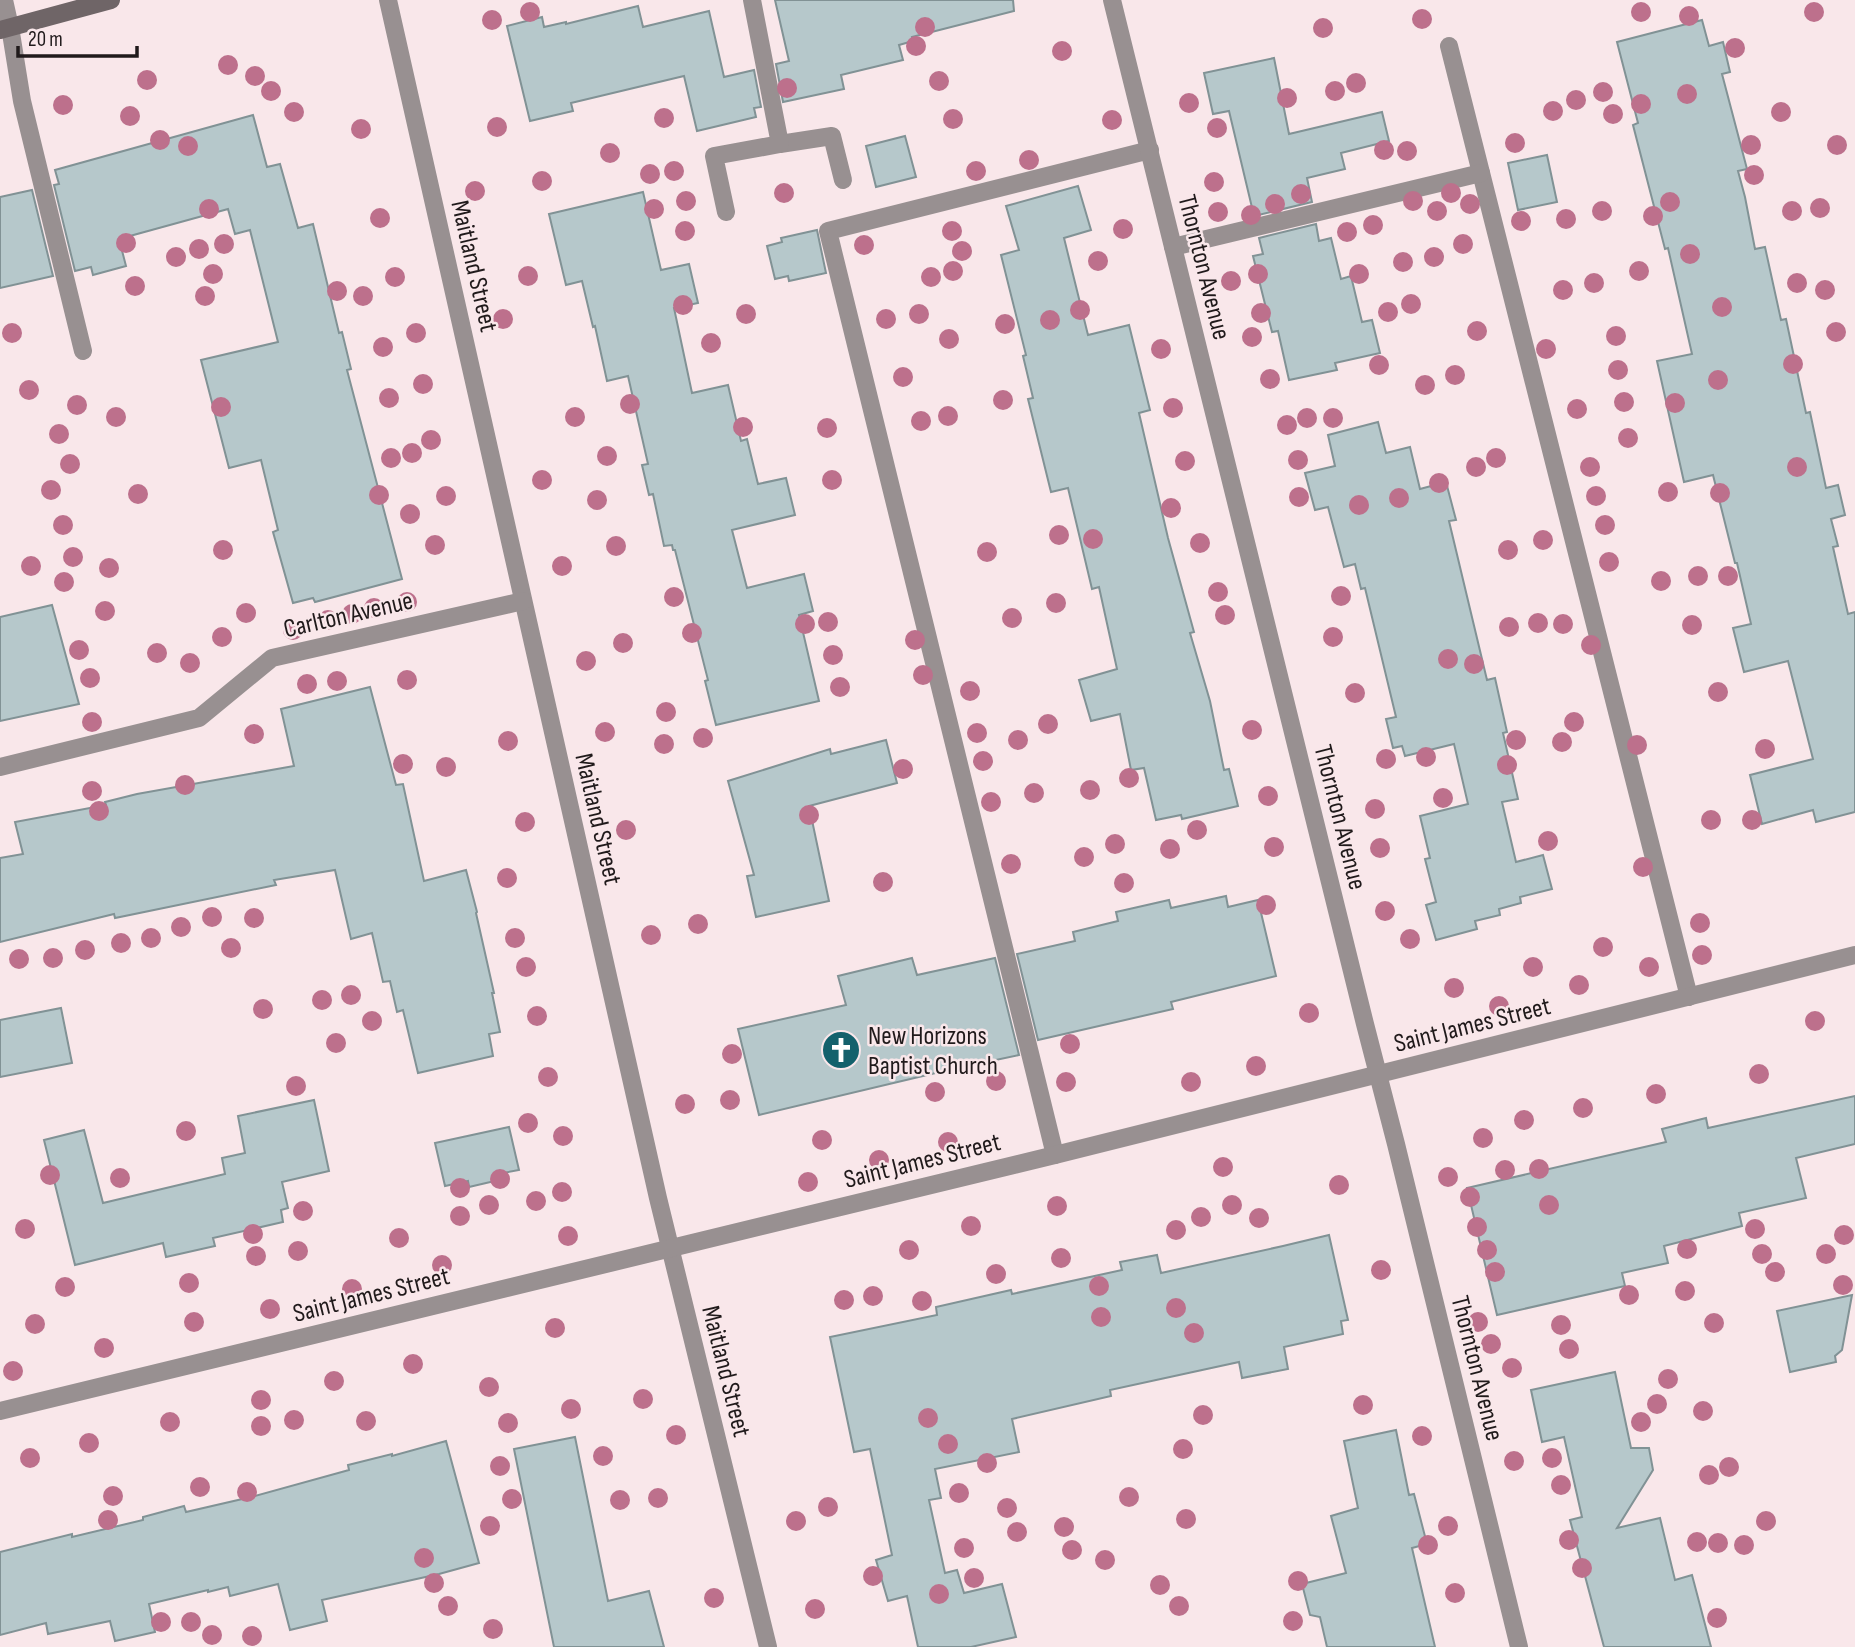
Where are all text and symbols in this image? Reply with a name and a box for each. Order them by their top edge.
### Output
scale bar [18,14,136,58]
text: 20 m [28,27,63,52]
street label: Thornton Avenue [1171,192,1237,343]
street label: Maitland Street [443,198,504,335]
street label: Carlton Avenue [281,586,416,645]
street label: Thornton Avenue [1307,742,1373,893]
street label: Maitland Street [567,751,628,888]
street label: Saint James Street [1391,991,1554,1060]
place label: New Horizons Baptist Church [868,1021,998,1082]
church icon: New Horizons Baptist Church [820,1029,862,1071]
street label: Saint James Street [841,1127,1004,1196]
street label: Saint James Street [290,1261,453,1330]
street label: Thornton Avenue [1444,1293,1510,1444]
street label: Maitland Street [694,1303,757,1440]

